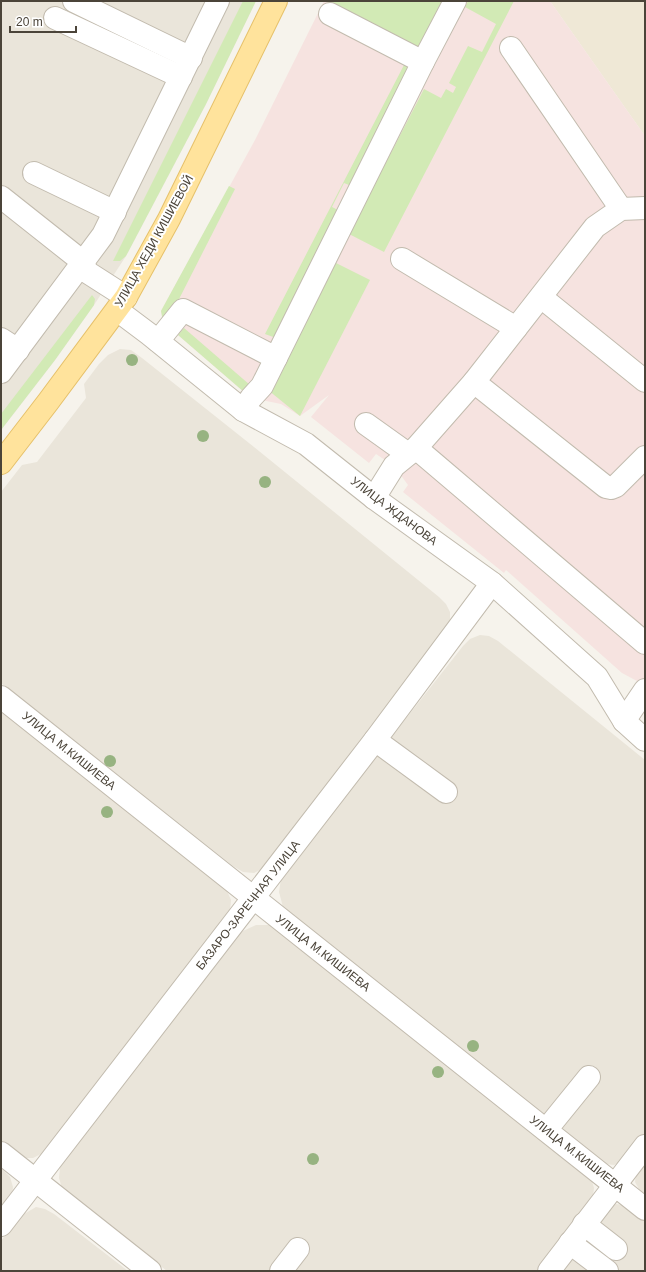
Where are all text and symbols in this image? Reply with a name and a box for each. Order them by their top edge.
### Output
scale bar [10,8,76,34]
text: 20 m [16,15,43,29]
street label: УЛИЦА ХЕДИ КИШИЕВОЙ [111,172,196,309]
street label: УЛИЦА ЖДАНОВА [348,474,440,548]
street label: УЛИЦА М.КИШИЕВА [19,709,119,793]
street label: БАЗАРО-ЗАРЕЧНАЯ УЛИЦА [193,838,303,972]
street label: УЛИЦА М.КИШИЕВА [273,912,373,994]
street label: УЛИЦА М.КИШИЕВА [527,1113,627,1195]

